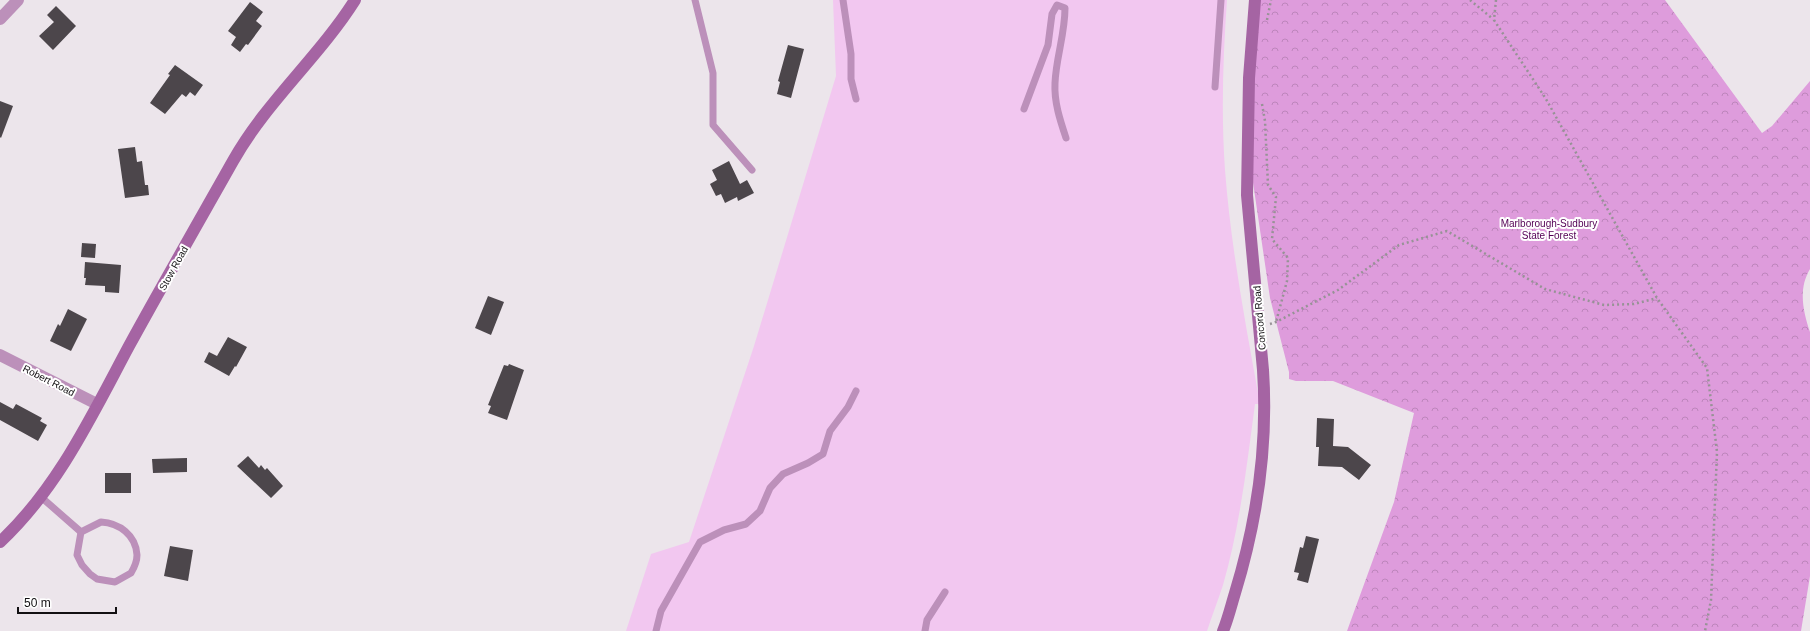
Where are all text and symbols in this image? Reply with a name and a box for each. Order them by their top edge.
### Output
park label: Marlborough-Sudbury State Forest [1501,218,1597,241]
street label: Stow Road [157,244,190,292]
street label: Concord Road [1251,285,1268,351]
street label: Robert Road [21,363,77,398]
scale bar [18,589,116,615]
text: 50 m [24,596,51,610]

